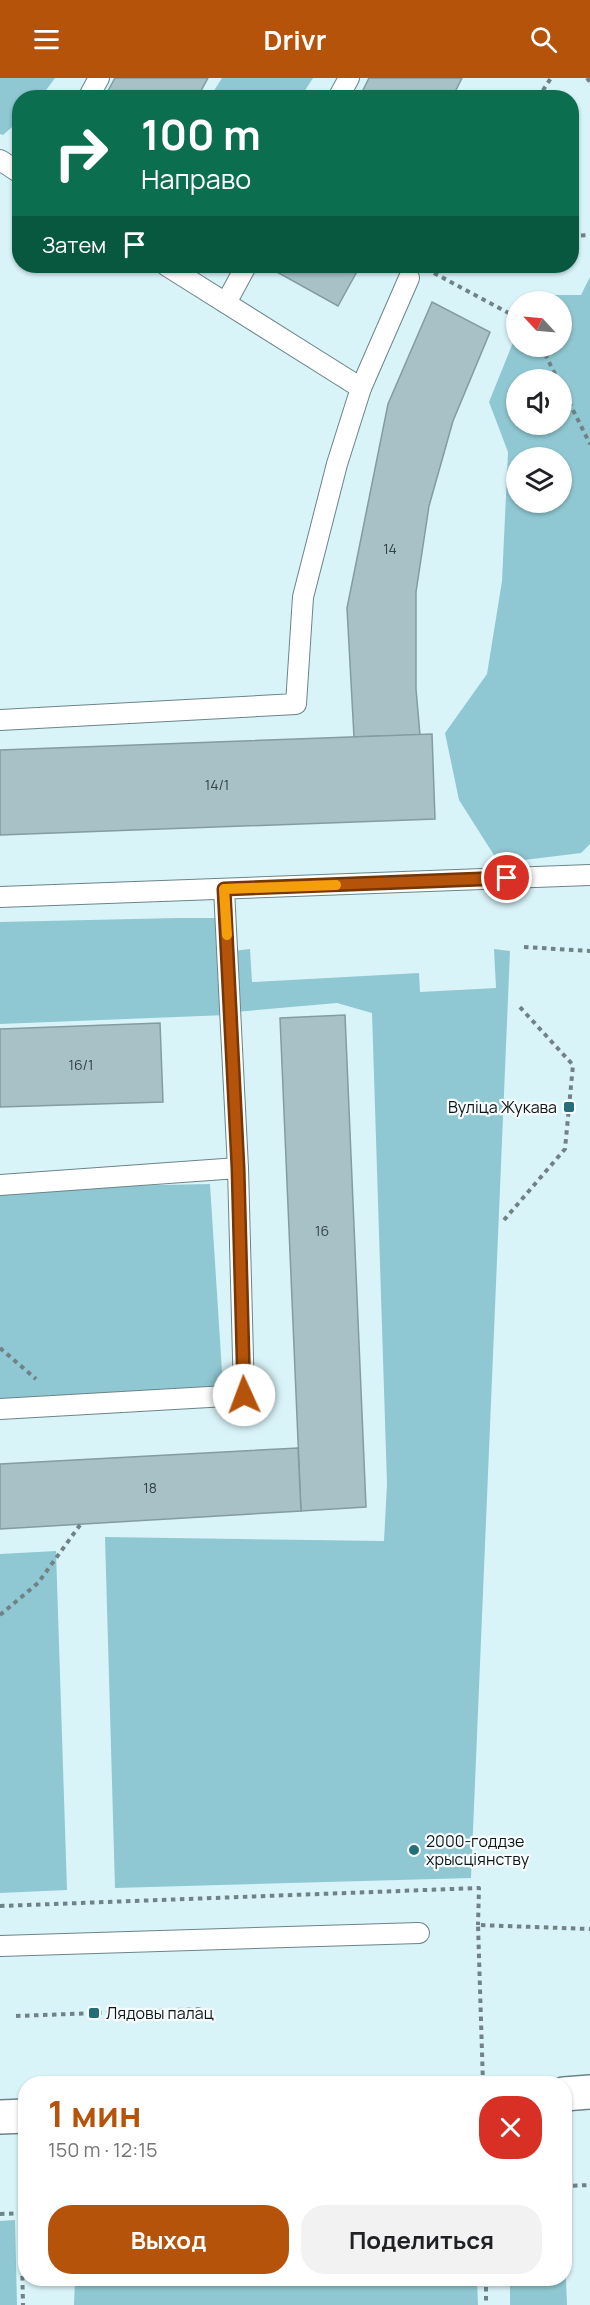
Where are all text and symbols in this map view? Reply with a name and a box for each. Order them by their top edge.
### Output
text: Drivr [264,21,326,58]
icon: menu [30,23,63,56]
icon: search [527,23,560,56]
text: 100 m [141,105,261,163]
icon: right [42,114,120,192]
text: Направо [141,160,251,197]
icon: arrive [118,228,151,261]
text: Затем [42,230,106,260]
north arrow [506,291,572,357]
map controls [506,291,572,513]
button: sound [506,369,572,435]
button: layers [506,447,572,513]
house number: 14 [383,539,397,558]
house number: 14/1 [205,775,229,794]
pin [481,852,532,903]
icon: arrive [490,861,523,894]
house number: 16/1 [68,1055,94,1074]
place label: Вуліца Жукава [448,1096,557,1118]
marker: Вуліца Жукава [562,1100,576,1114]
house number: 16 [315,1221,329,1240]
position arrow [212,1363,276,1427]
house number: 18 [143,1478,157,1497]
place label: 2000-годдзе хрысціянству [426,1830,530,1870]
marker: 2000-годдзе хрысціянству [407,1843,421,1857]
place label: Лядовы палац [106,2002,214,2024]
marker: Лядовы палац [87,2006,101,2020]
text: 1 мин [48,2089,141,2138]
button: close [479,2096,542,2159]
text: 150 m · 12:15 [48,2136,158,2163]
button: Выход [48,2205,289,2274]
button: Поделиться [301,2205,542,2274]

